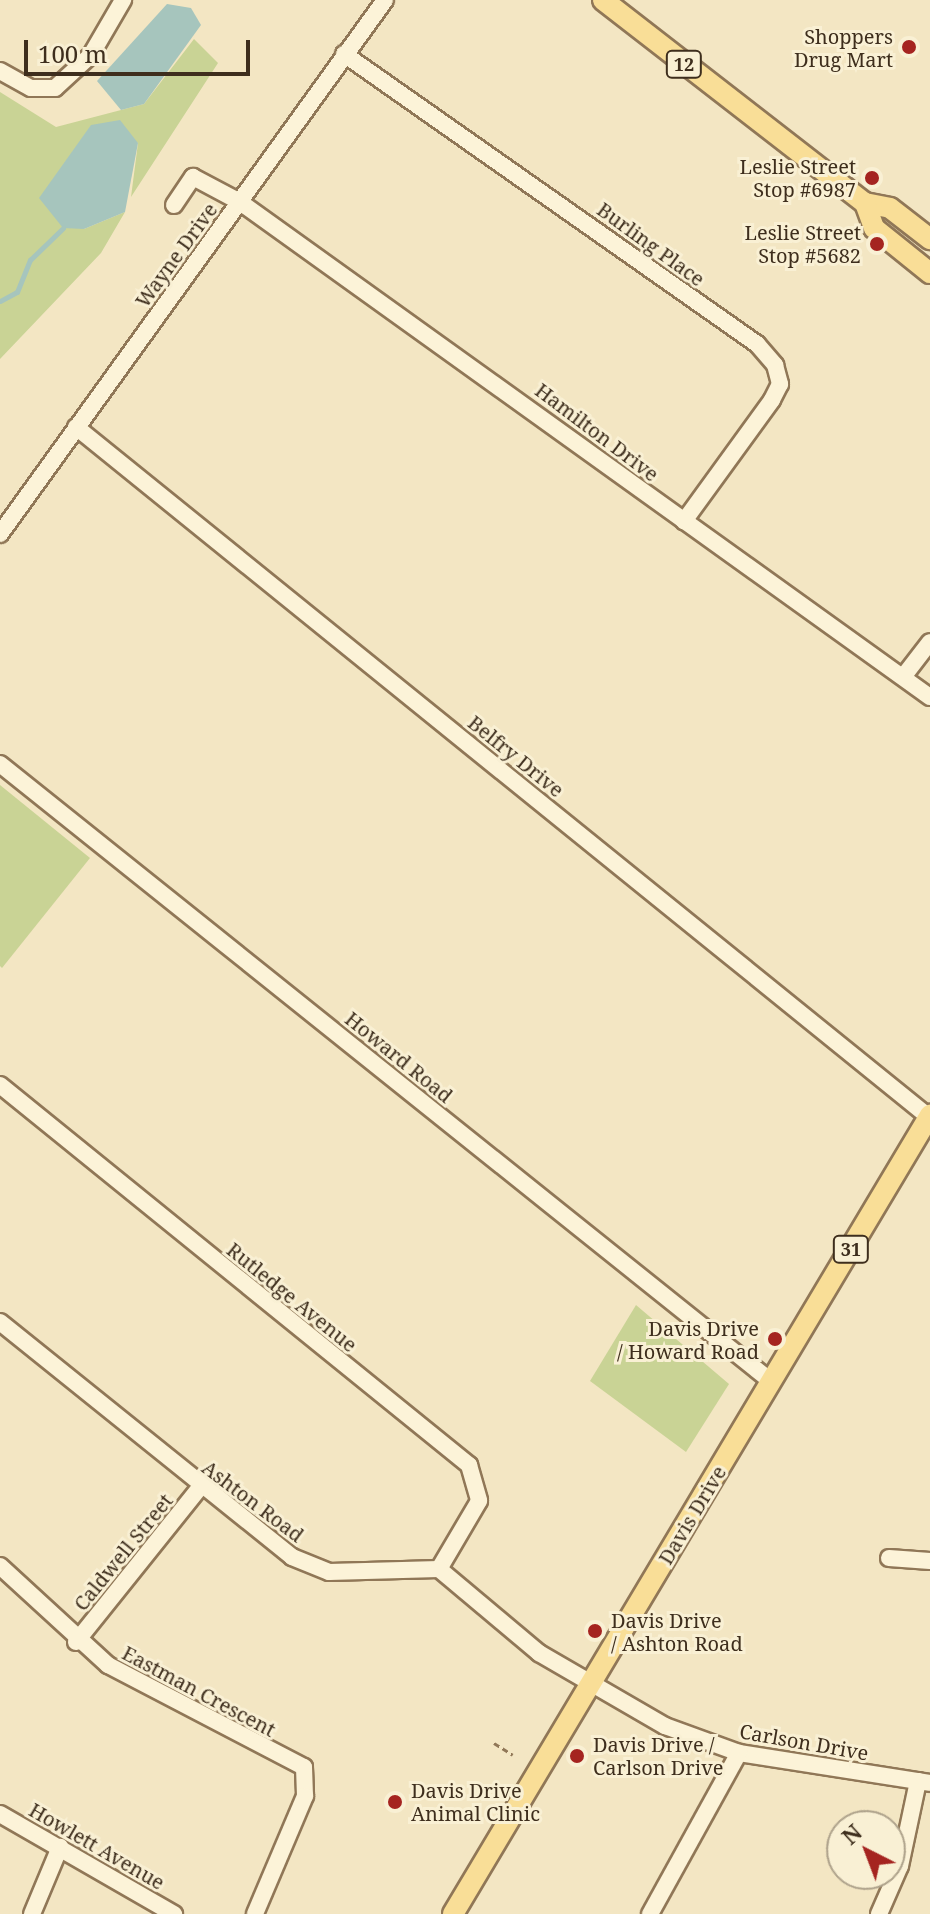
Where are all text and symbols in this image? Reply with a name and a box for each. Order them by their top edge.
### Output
scale bar [28,24,254,74]
place label: Shoppers Drug Mart [794,24,893,71]
text: 100 m [38,37,107,70]
marker: Shoppers Drug Mart [900,38,918,56]
road number: 12 [664,50,704,78]
place label: Leslie Street Stop #6987 [740,154,856,201]
marker: Leslie Street Stop #6987 [863,169,881,187]
street label: Burling Place [593,197,709,291]
street label: Wayne Drive [130,198,222,312]
place label: Leslie Street Stop #5682 [745,220,861,267]
marker: Leslie Street Stop #5682 [868,235,886,253]
street label: Hamilton Drive [531,378,663,486]
street label: Belfry Drive [463,710,569,802]
street label: Howard Road [341,1006,457,1108]
road number: 31 [831,1235,871,1263]
street label: Rutledge Avenue [222,1237,362,1357]
place label: Davis Drive / Howard Road [617,1316,759,1363]
marker: Davis Drive / Howard Road [766,1330,784,1348]
street label: Ashton Road [198,1455,308,1547]
street label: Davis Drive [653,1461,731,1569]
street label: Caldwell Street [69,1489,177,1615]
place label: Davis Drive / Ashton Road [611,1608,743,1655]
marker: Davis Drive / Ashton Road [586,1622,604,1640]
street label: Eastman Crescent [118,1641,280,1741]
street label: Carlson Drive [738,1719,870,1765]
place label: Davis Drive / Carlson Drive [593,1732,723,1779]
marker: Davis Drive / Carlson Drive [568,1747,586,1765]
place label: Davis Drive Animal Clinic [411,1778,540,1825]
marker: Davis Drive Animal Clinic [386,1793,404,1811]
street label: Howlett Avenue [25,1798,169,1894]
north arrow [826,1810,906,1890]
text: N [835,1817,868,1851]

